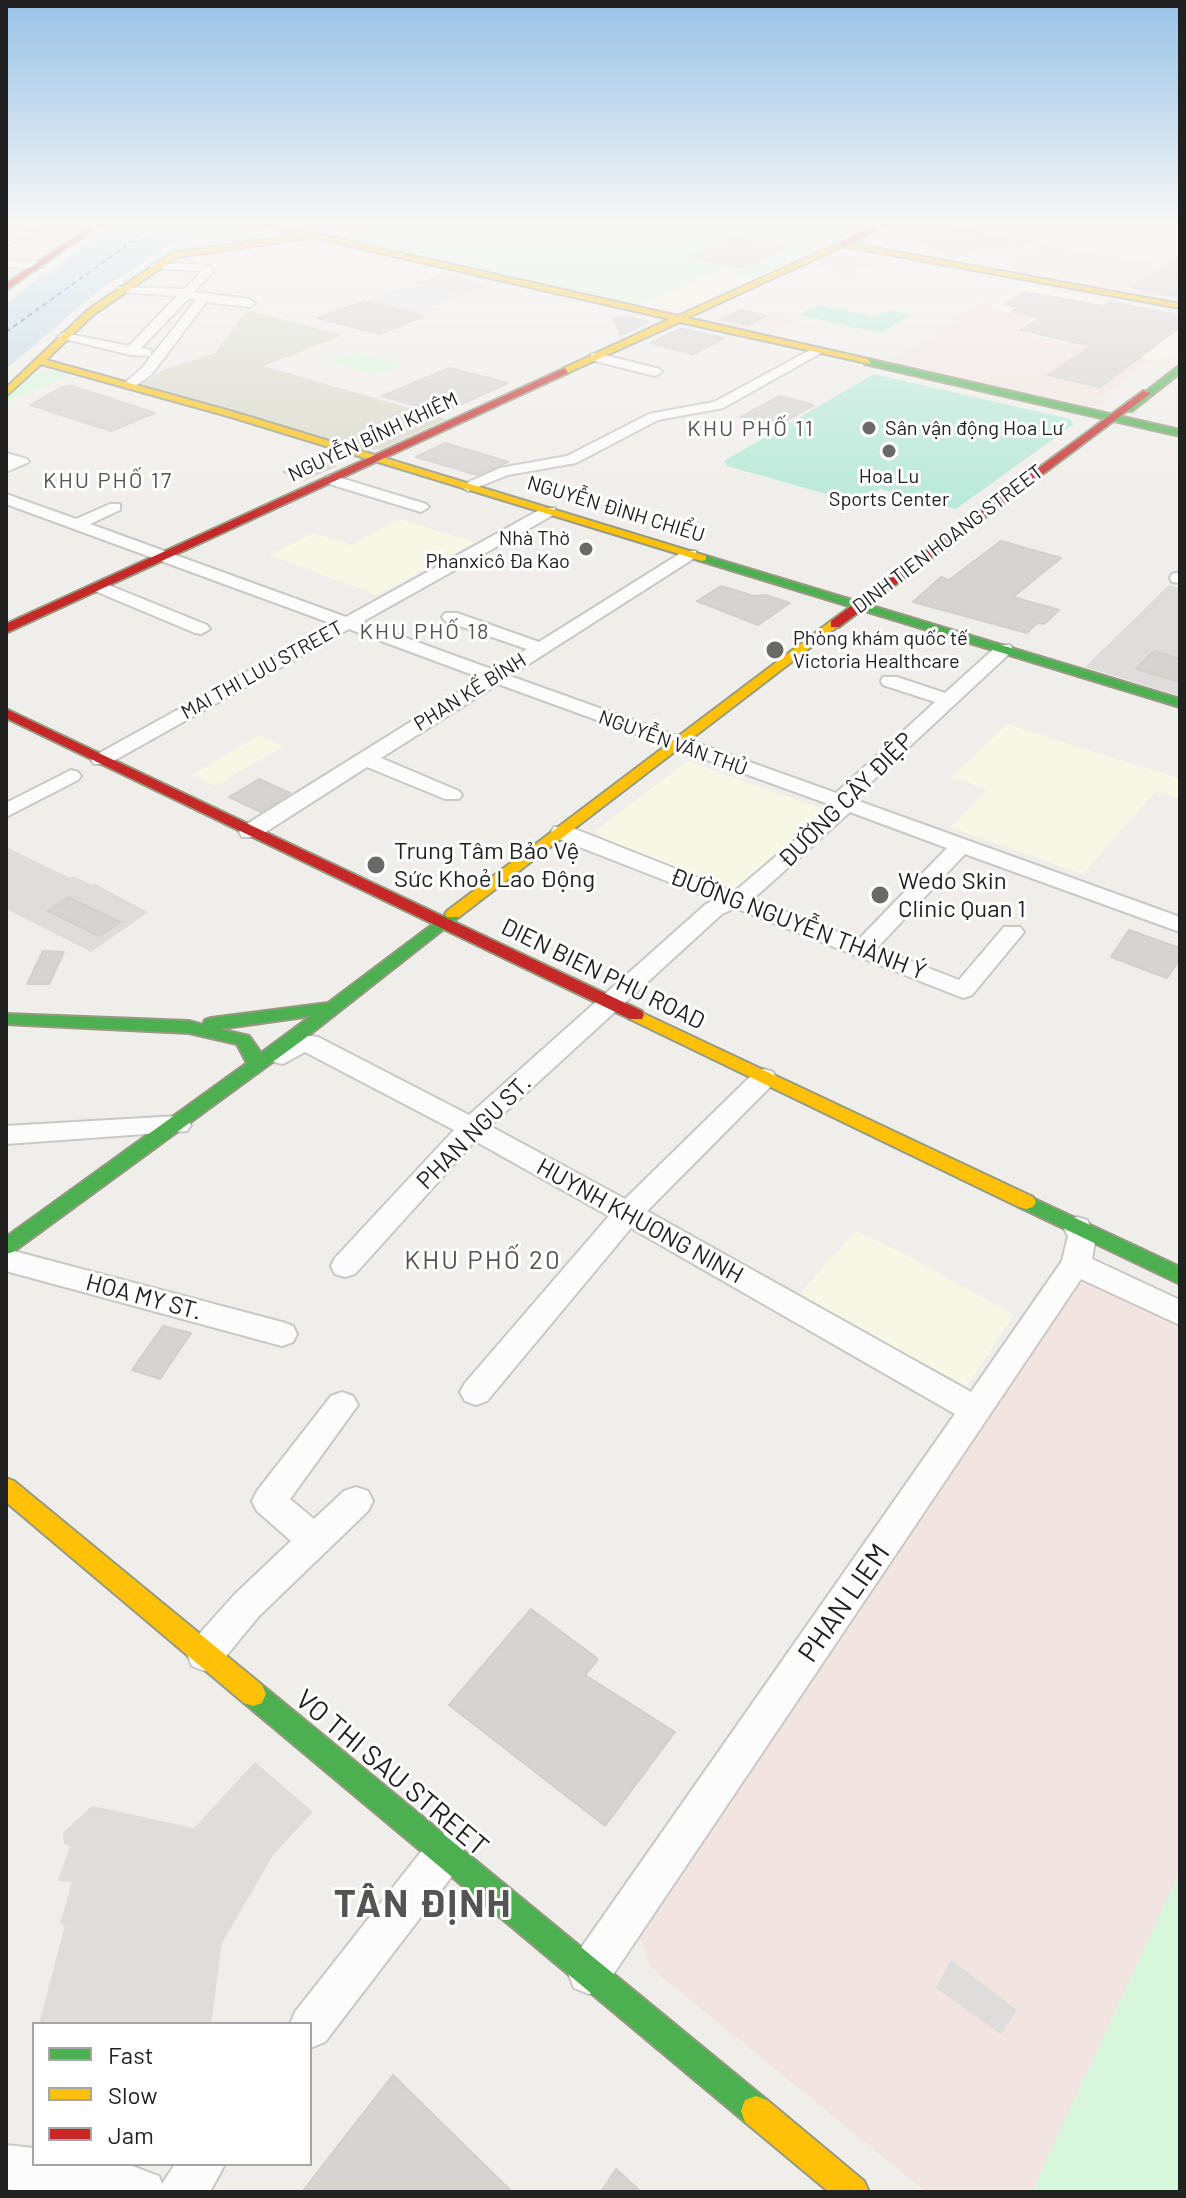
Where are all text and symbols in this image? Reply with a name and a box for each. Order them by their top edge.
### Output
street label: NGUYỄN BỈNH KHIÊM [284,387,462,487]
district label: KHU PHỐ 11 [687,416,815,442]
place label: Sân vận động Hoa Lư [885,416,1063,440]
marker: Sân vận động Hoa Lư [860,419,878,437]
marker: Hoa Lu Sports Center [880,442,898,460]
street label: DINH TIEN HOANG STREET [848,460,1048,618]
place label: Hoa Lu Sports Center [829,464,949,511]
district label: KHU PHỐ 17 [43,468,173,494]
street label: NGUYỄN ĐÌNH CHIỂU [524,471,708,547]
place label: Nhà Thờ Phanxicô Đa Kao [426,526,570,573]
marker: Nhà Thờ Phanxicô Đa Kao [577,540,595,558]
street label: MAI THI LUU STREET [177,616,347,724]
district label: KHU PHỐ 18 [359,619,491,645]
place label: Phòng khám quốc tế Victoria Healthcare [793,626,968,673]
marker: Phòng khám quốc tế Victoria Healthcare [764,639,786,661]
street label: PHAN KẾ BÍNH [410,648,530,736]
street label: NGUYỄN VĂN THỦ [595,705,751,781]
street label: ĐƯỜNG CÂY ĐIỆP [772,726,920,874]
place label: Trung Tâm Bảo Vệ Sức Khoẻ Lao Động [394,837,595,893]
marker: Trung Tâm Bảo Vệ Sức Khoẻ Lao Động [365,854,387,876]
street label: ĐƯỜNG NGUYỄN THÀNH Ý [666,862,930,986]
place label: Wedo Skin Clinic Quan 1 [898,867,1026,923]
marker: Wedo Skin Clinic Quan 1 [869,884,891,906]
street label: DIEN BIEN PHU ROAD [497,912,709,1036]
street label: PHAN NGU ST. [411,1069,537,1195]
street label: HUYNH KHUONG NINH [532,1152,748,1290]
district label: KHU PHỐ 20 [404,1244,562,1276]
street label: HOA MY ST. [83,1268,205,1326]
street label: PHAN LIEM [791,1537,897,1669]
street label: VO THI SAU STREET [289,1682,495,1864]
district label: TÂN ĐỊNH [334,1881,512,1927]
legend [32,2022,312,2166]
text: Fast [108,2040,153,2069]
text: Slow [108,2080,157,2109]
text: Jam [108,2120,154,2149]

